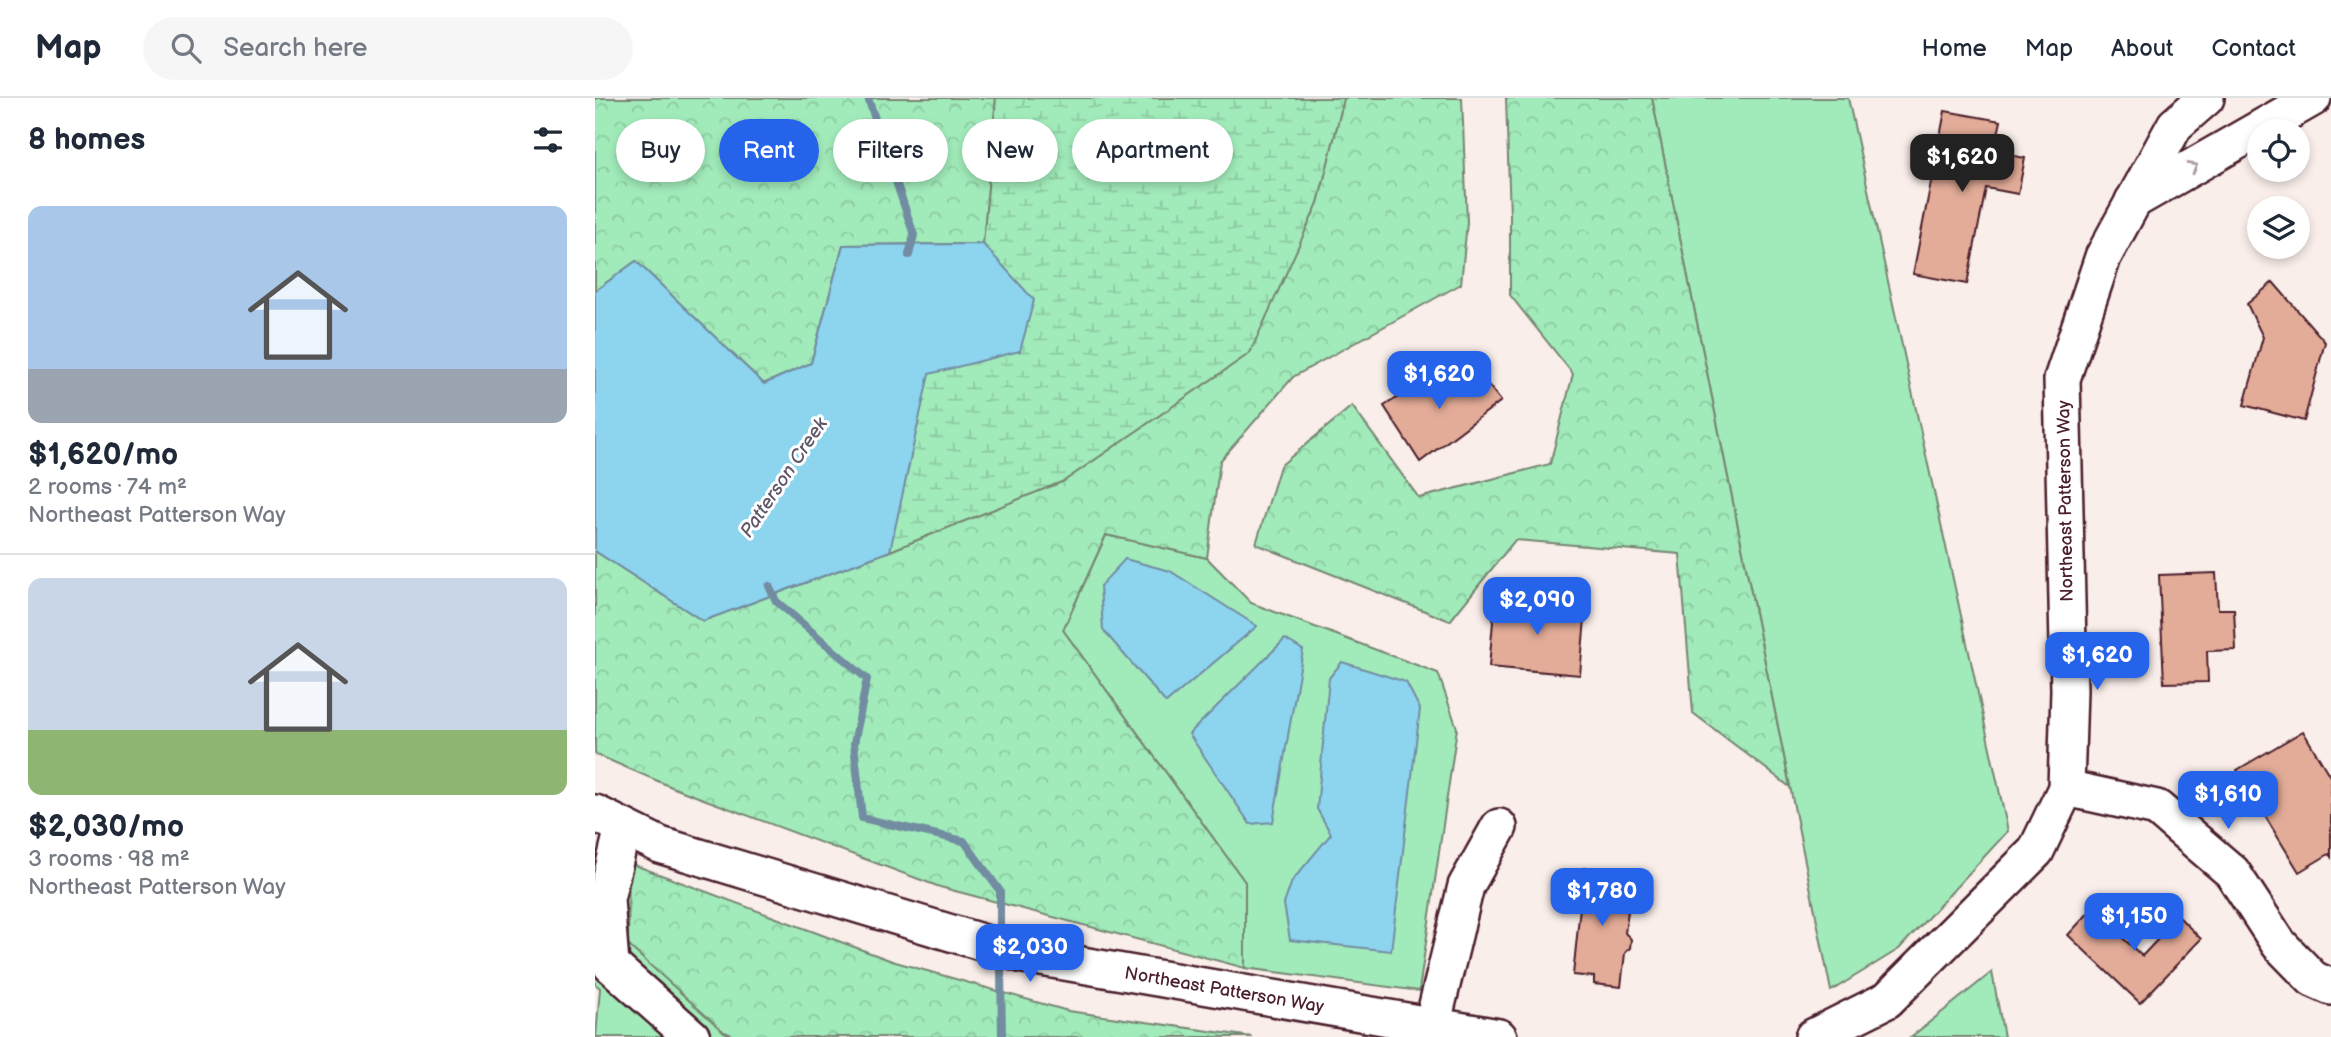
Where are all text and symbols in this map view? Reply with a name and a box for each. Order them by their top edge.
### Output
search box [143,17,633,80]
text: Map [35,28,101,68]
icon: search [167,29,205,67]
text: Search here [223,33,367,64]
text: Home [1922,34,1987,63]
text: Map [2025,34,2073,63]
text: About [2111,34,2173,63]
text: Contact [2211,34,2296,63]
chip: Buy [616,119,705,182]
chip: Rent [719,119,819,182]
chip: Filters [833,119,948,182]
chip: New [962,119,1058,182]
chip: Apartment [1072,119,1233,182]
map controls [2247,119,2310,259]
button: locate [2247,119,2310,182]
icon: filters [529,121,567,159]
text: 8 homes [28,122,145,158]
pin: $1,620 [1905,134,2019,194]
text: $1,620 [1926,143,1998,171]
one-way arrow [2185,162,2198,175]
button: layers [2247,196,2310,259]
icon: home [235,252,361,378]
pin: $1,620 [1382,352,1496,411]
text: $1,620 [1403,360,1475,388]
street label: Northeast Patterson Way [2053,399,2078,602]
water label: Patterson Creek [736,413,833,542]
text: $1,620/mo [28,437,178,473]
text: 2 rooms · 74 m² [28,473,187,501]
text: Northeast Patterson Way [28,501,286,529]
pin: $2,090 [1480,578,1594,637]
text: $2,090 [1499,586,1575,614]
icon: home [235,624,361,750]
pin: $1,620 [2040,632,2154,692]
text: $1,620 [2061,641,2133,669]
pin: $1,610 [2171,772,2285,831]
text: $1,610 [2194,780,2262,808]
text: $2,030/mo [28,809,184,845]
text: 3 rooms · 98 m² [28,845,190,873]
pin: $1,780 [1545,868,1659,928]
text: Northeast Patterson Way [28,873,286,901]
text: $1,780 [1567,877,1637,905]
pin: $1,150 [2077,894,2191,953]
text: $1,150 [2100,902,2168,930]
pin: $2,030 [973,924,1087,984]
text: $2,030 [992,933,1068,961]
street label: Northeast Patterson Way [1123,963,1326,1018]

